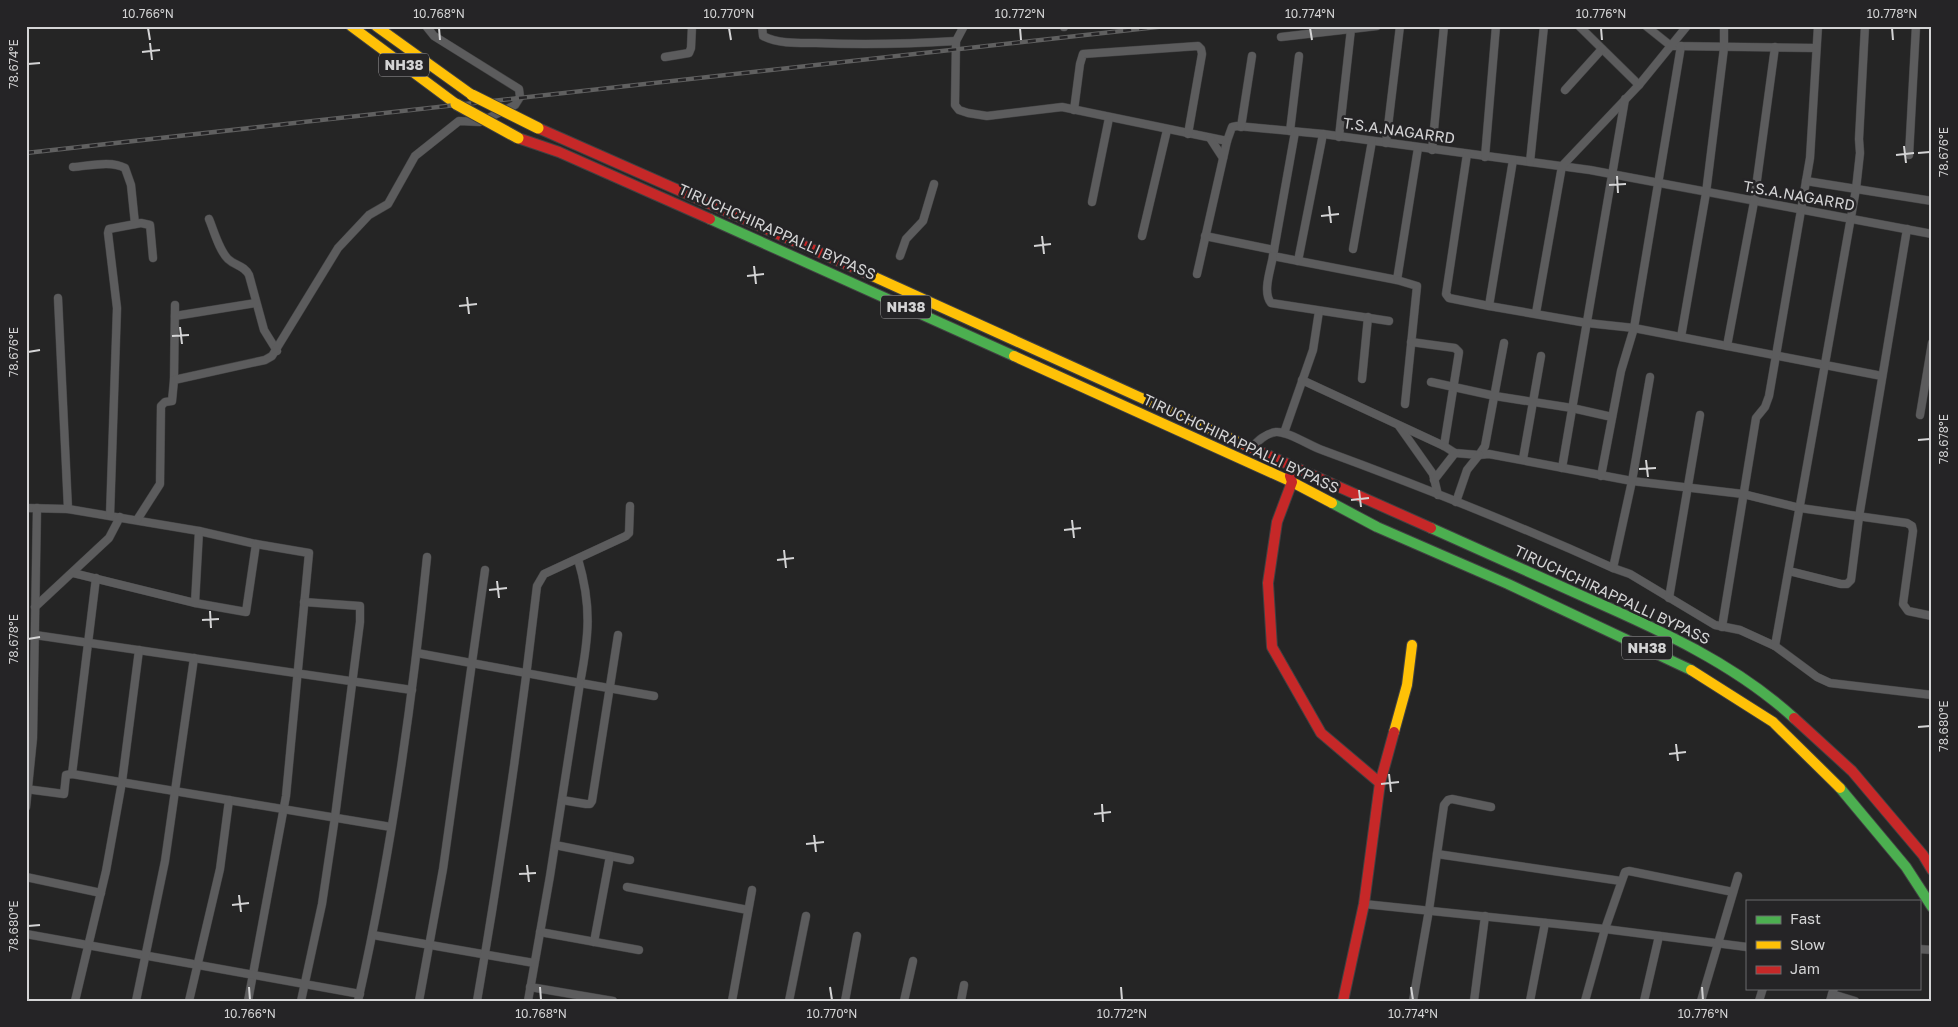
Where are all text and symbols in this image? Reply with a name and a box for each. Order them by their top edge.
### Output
text: 10.766°N [122,6,174,21]
text: 10.768°N [413,6,465,21]
text: 10.770°N [704,6,754,21]
text: 10.772°N [995,6,1045,21]
text: 10.774°N [1285,6,1335,21]
text: 10.776°N [1576,6,1626,21]
text: 10.778°N [1867,6,1917,21]
text: 78.674°E [6,39,21,89]
road number: NH38 [379,54,429,76]
street label: T.S.A.NAGARRD [1342,113,1456,147]
text: 78.676°E [1936,127,1951,177]
street label: T.S.A.NAGARRD [1742,176,1856,214]
street label: TIRUCHCHIRAPPALLI BYPASS [676,179,879,283]
road number: NH38 [881,296,931,318]
text: 78.676°E [6,327,21,377]
street label: TIRUCHCHIRAPPALLI BYPASS [1141,390,1342,496]
text: 78.678°E [1936,414,1951,464]
street label: TIRUCHCHIRAPPALLI BYPASS [1512,541,1713,647]
text: 78.678°E [6,614,21,664]
road number: NH38 [1622,636,1672,660]
text: 78.680°E [1936,700,1951,752]
text: 78.680°E [6,900,21,952]
legend [1746,900,1920,990]
text: Fast [1790,909,1821,927]
text: Slow [1790,935,1825,953]
text: Jam [1790,959,1820,977]
text: 10.766°N [224,1006,276,1021]
text: 10.768°N [515,1006,567,1021]
text: 10.770°N [807,1006,857,1021]
text: 10.772°N [1097,1006,1147,1021]
text: 10.774°N [1388,1006,1438,1021]
text: 10.776°N [1678,1006,1728,1021]

